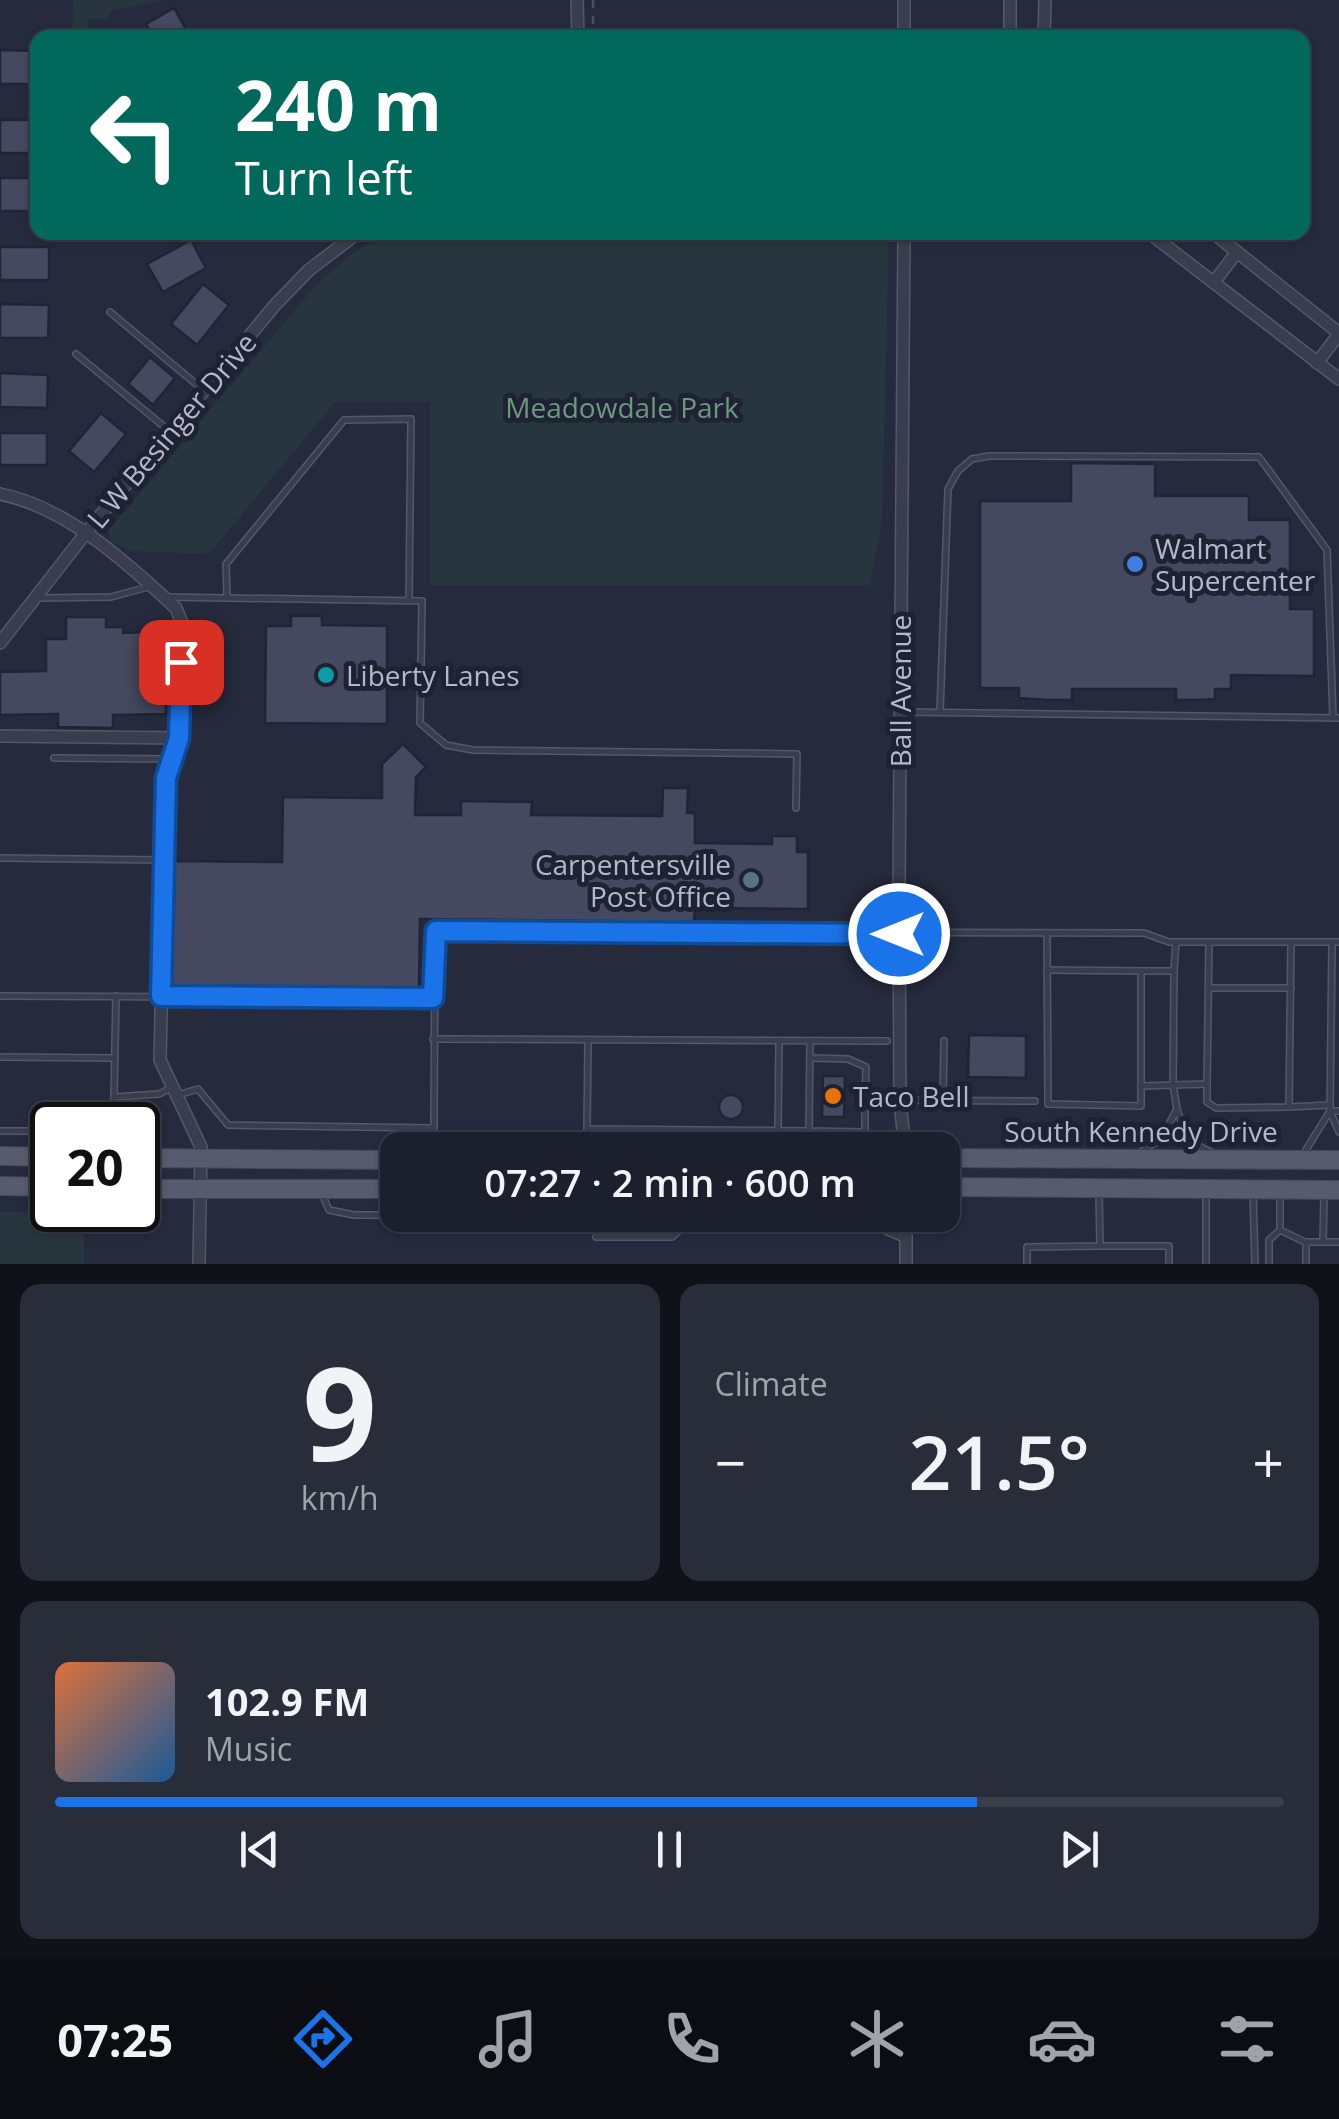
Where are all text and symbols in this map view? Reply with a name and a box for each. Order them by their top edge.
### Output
text: 240 m [235,56,442,152]
icon: left [70,70,200,200]
text: Turn left [235,147,413,208]
street label: L W Besinger Drive [78,324,264,536]
park label: Meadowdale Park [505,388,739,426]
place label: Walmart Supercenter [1155,529,1316,599]
marker: Walmart Supercenter [1124,553,1146,575]
street label: Ball Avenue [881,615,919,767]
pin [139,620,224,705]
icon: arrive [154,635,209,690]
place label: Liberty Lanes [346,656,520,694]
marker: Liberty Lanes [315,664,337,686]
place label: Carpentersville Post Office [535,845,731,915]
marker: Carpentersville Post Office [740,869,762,891]
position arrow [847,882,951,986]
place label: Taco Bell [853,1077,969,1115]
marker: Taco Bell [822,1085,844,1107]
speed limit sign: 20 [30,1102,160,1232]
street label: South Kennedy Drive [1004,1112,1278,1150]
text: 07:27 · 2 min · 600 m [484,1156,856,1208]
text: 9 [303,1322,377,1499]
text: Climate [715,1362,828,1405]
text: 21.5° [909,1410,1090,1512]
text: − [715,1424,746,1499]
text: + [1253,1424,1284,1499]
text: km/h [301,1476,379,1519]
text: 102.9 FM [205,1675,369,1727]
text: Music [205,1727,292,1770]
icon: previous [232,1822,287,1877]
icon: pause [642,1822,697,1877]
icon: next [1052,1822,1107,1877]
icon: directions [288,2004,358,2074]
icon: music [473,2004,543,2074]
icon: phone [657,2004,727,2074]
icon: climate [842,2004,912,2074]
icon: car [1027,2004,1097,2074]
icon: filters [1212,2004,1282,2074]
text: 07:25 [57,2009,173,2070]

